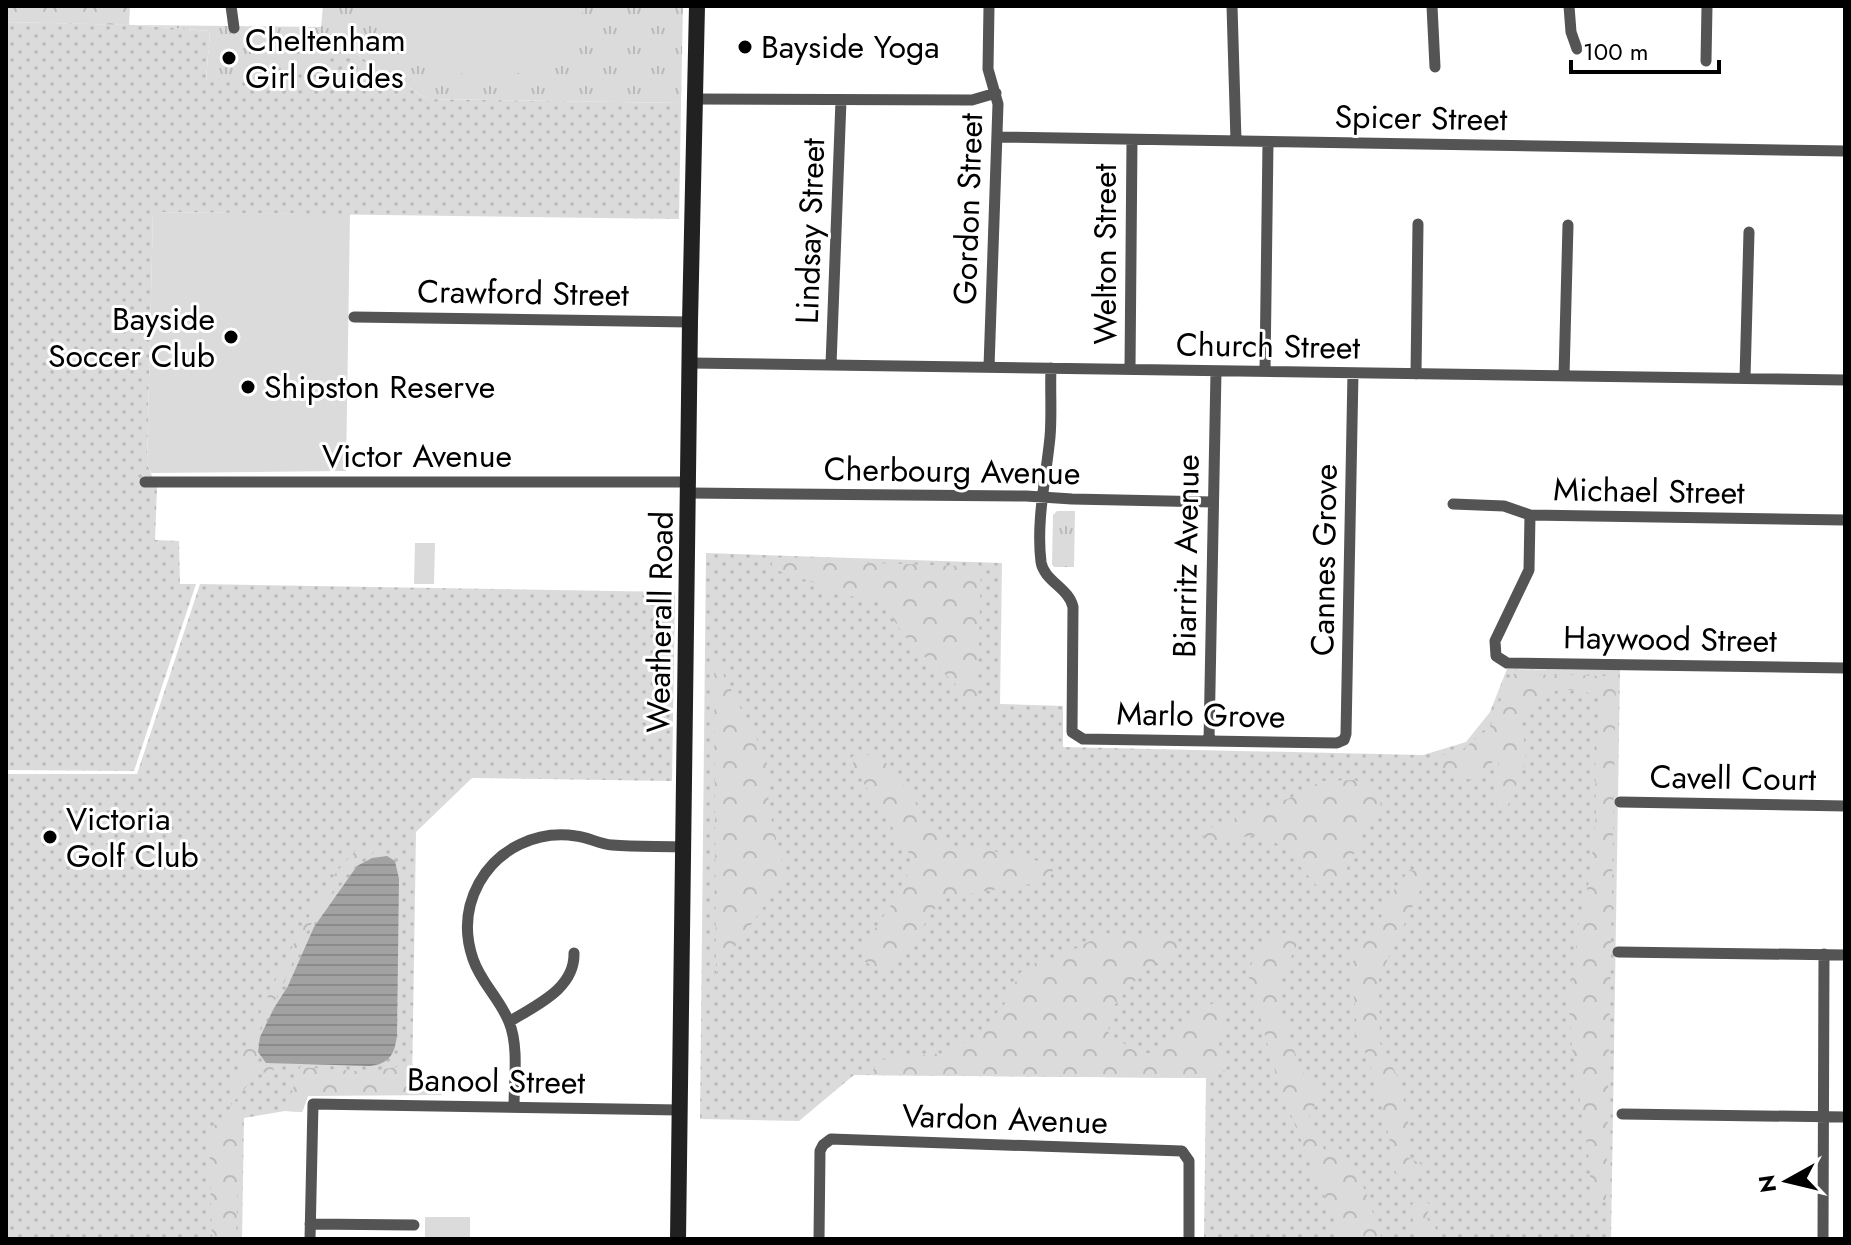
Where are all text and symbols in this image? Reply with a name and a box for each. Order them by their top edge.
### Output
place label: Cheltenham Girl Guides [245,17,406,100]
place label: Bayside Yoga [761,24,940,70]
scale bar [1571,24,1719,74]
text: 100 m [1583,34,1649,69]
marker: Bayside Yoga [736,38,754,56]
marker: Cheltenham Girl Guides [220,49,238,67]
street label: Spicer Street [1334,93,1508,143]
street label: Gordon Street [942,112,994,306]
street label: Lindsay Street [784,137,836,325]
street label: Welton Street [1082,163,1128,344]
street label: Crawford Street [417,268,630,318]
place label: Bayside Soccer Club [48,296,215,379]
street label: Church Street [1176,321,1361,371]
marker: Bayside Soccer Club [222,328,240,346]
place label: Shipston Reserve [264,364,495,410]
marker: Shipston Reserve [239,378,257,396]
street label: Victor Avenue [322,433,512,479]
street label: Cherbourg Avenue [823,446,1081,496]
street label: Biarritz Avenue [1161,454,1211,658]
street label: Cannes Grove [1299,463,1349,657]
street label: Michael Street [1553,466,1745,516]
street label: Weatherall Road [635,511,685,733]
street label: Haywood Street [1563,614,1777,664]
street label: Marlo Grove [1116,691,1286,739]
street label: Cavell Court [1649,754,1817,802]
place label: Victoria Golf Club [66,796,199,879]
marker: Victoria Golf Club [41,828,59,846]
street label: Banool Street [406,1056,586,1106]
street label: Vardon Avenue [901,1092,1109,1146]
north arrow [1747,1141,1827,1221]
text: N [1750,1173,1784,1195]

